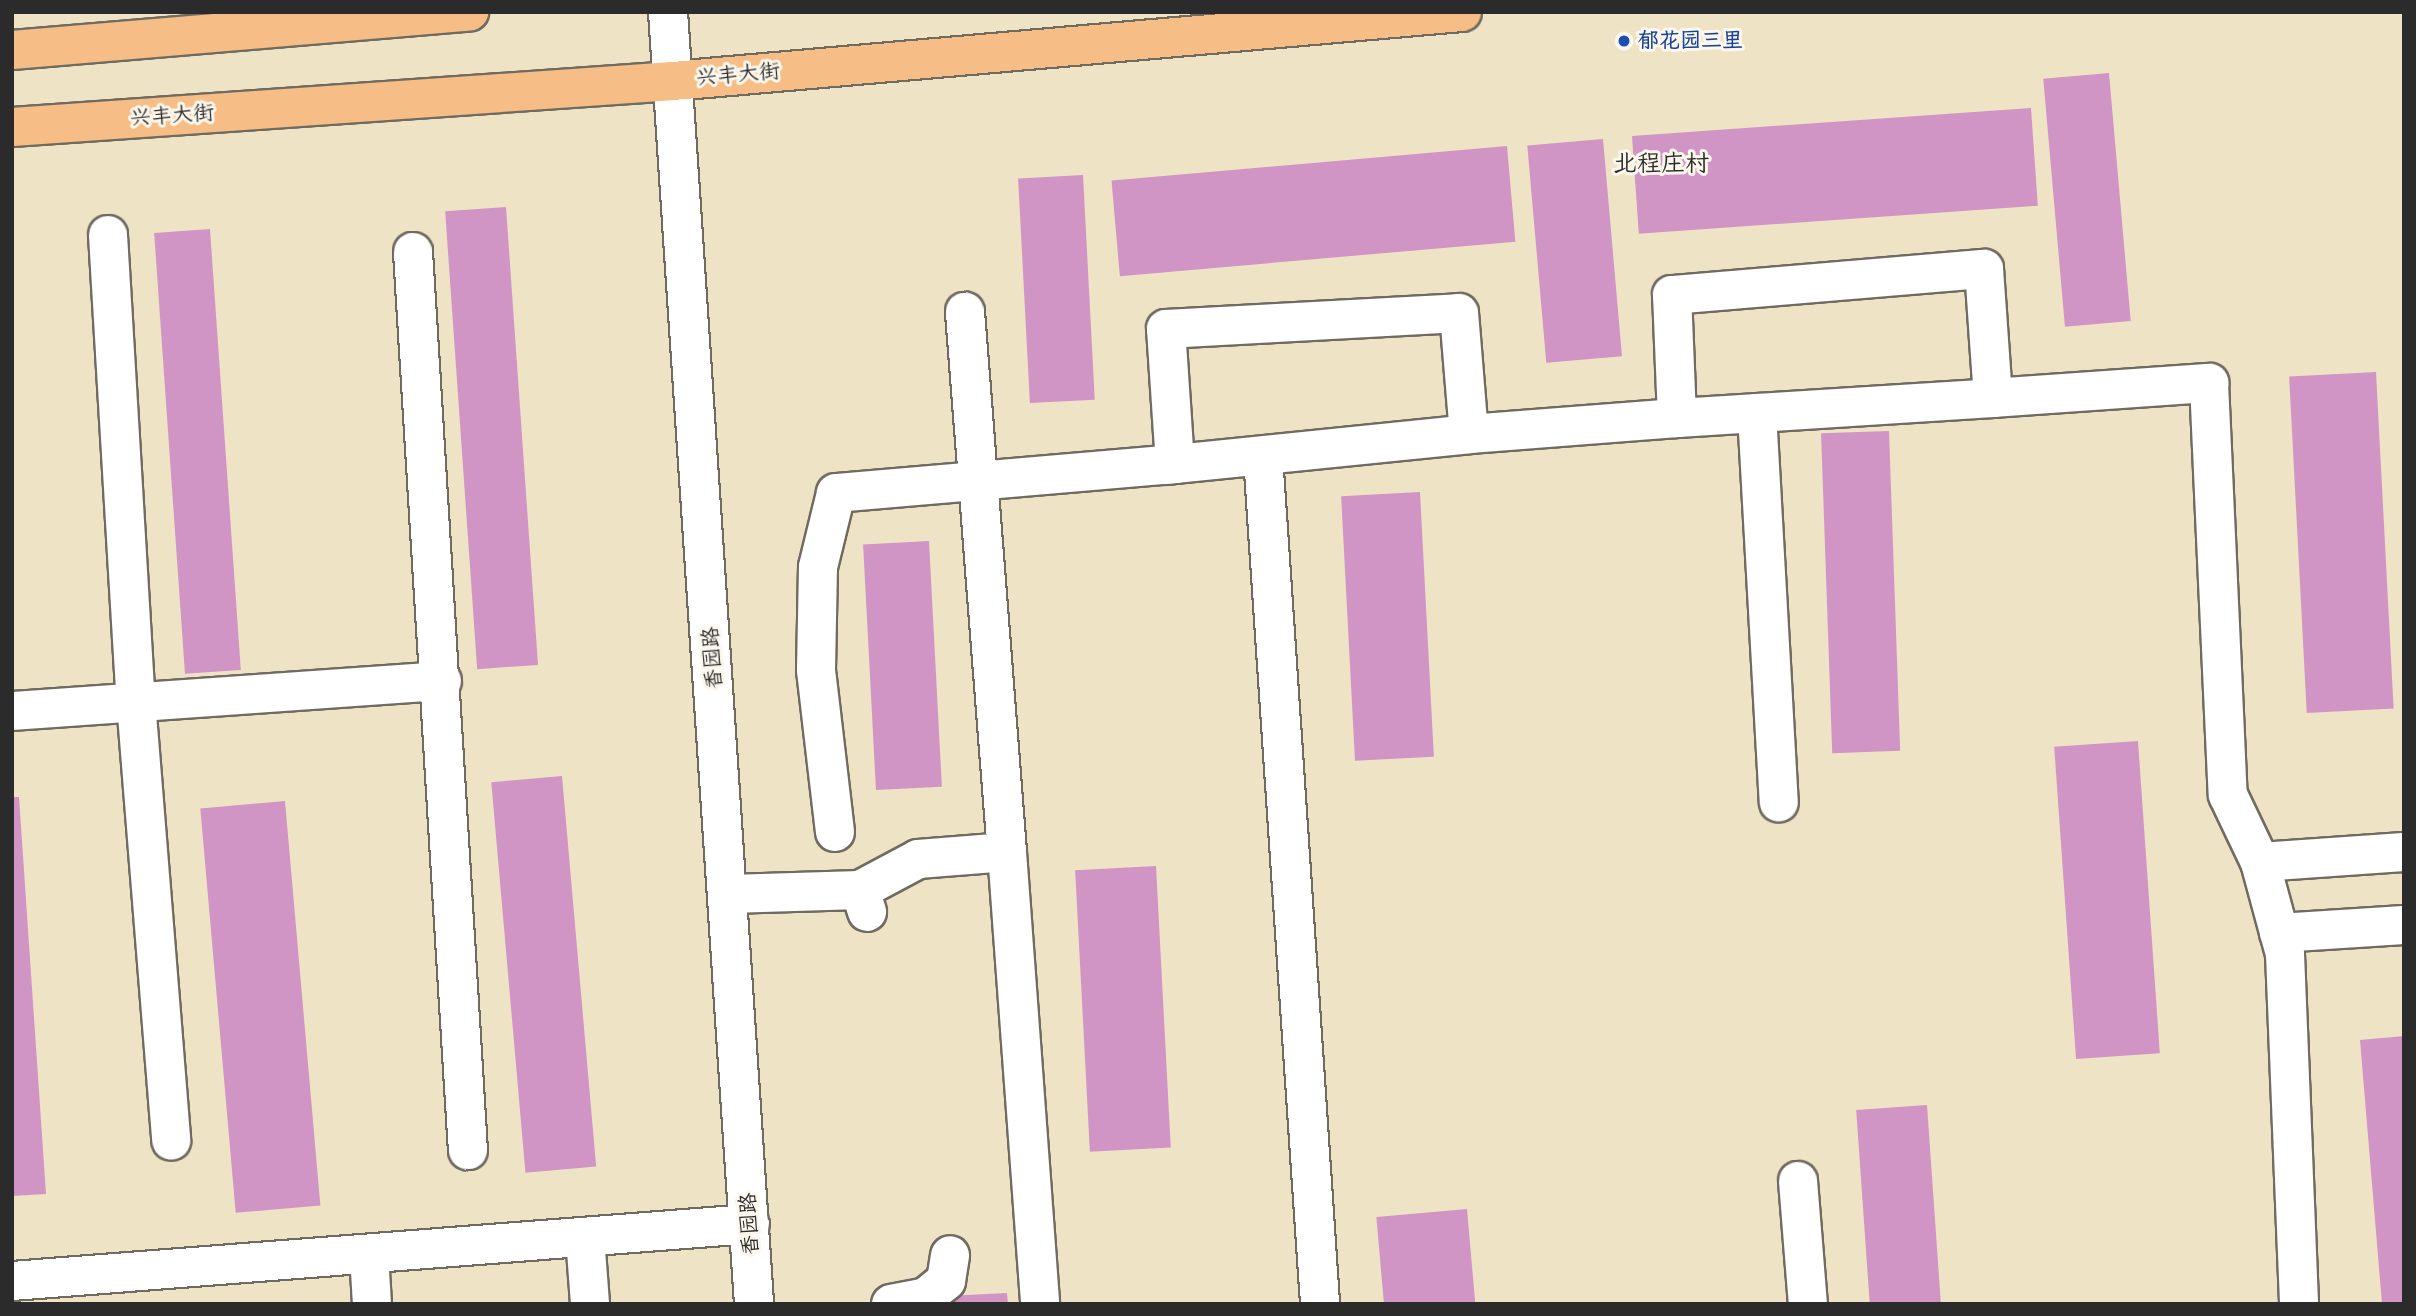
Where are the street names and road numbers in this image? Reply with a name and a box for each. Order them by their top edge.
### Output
street label: 兴丰大街 [695,59,781,91]
street label: 兴丰大街 [129,101,215,131]
street label: 香园路 [698,626,728,690]
street label: 香园路 [736,1192,764,1256]

